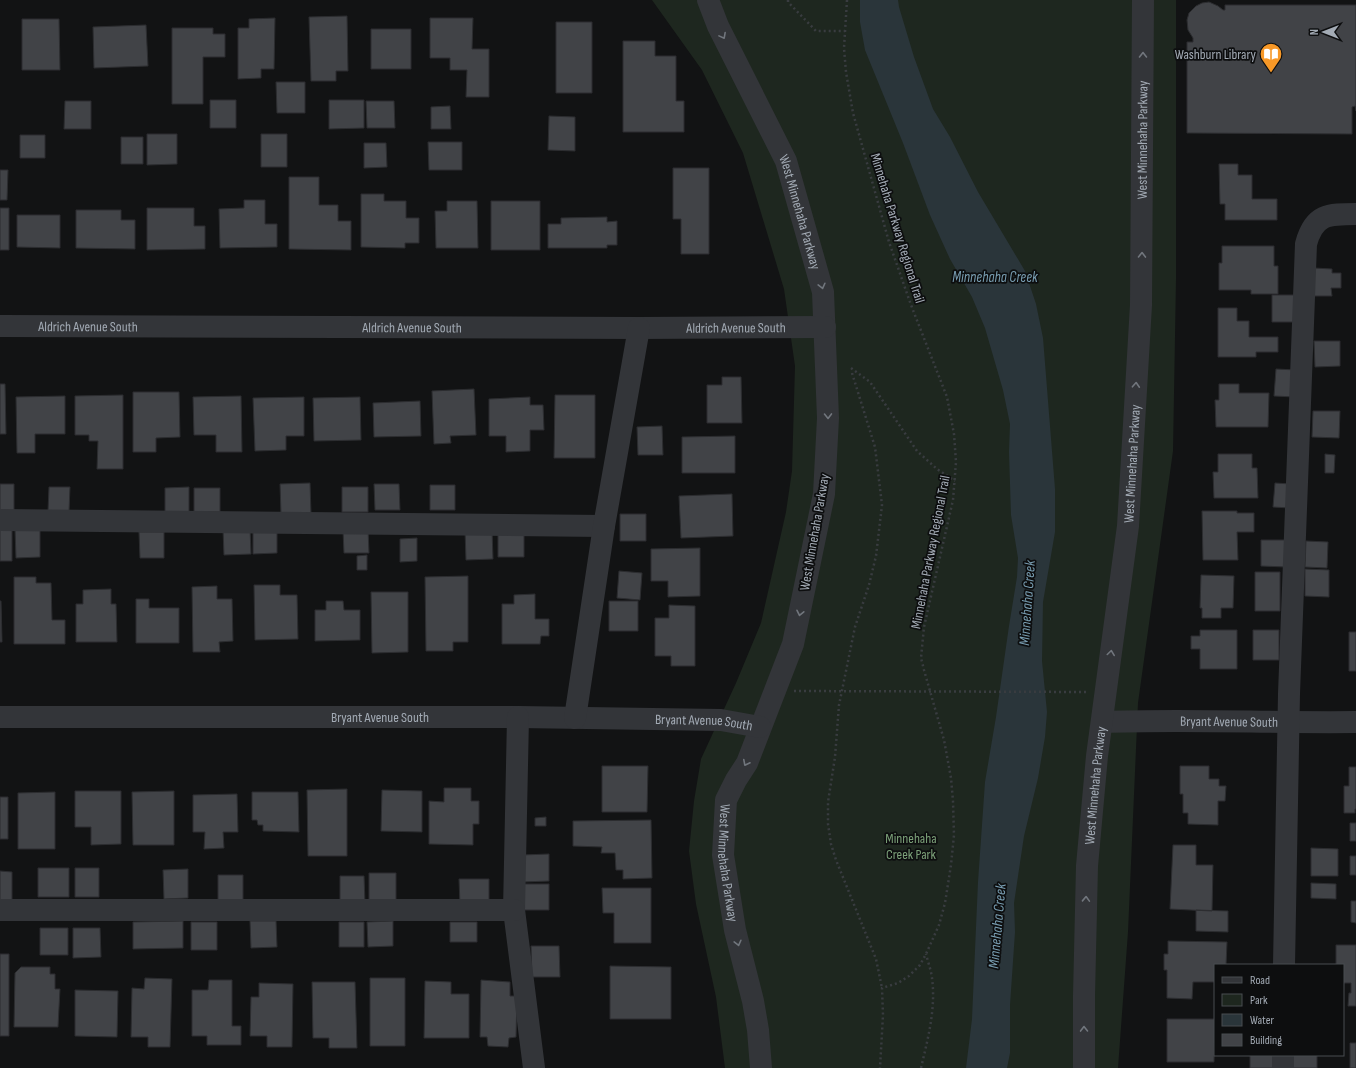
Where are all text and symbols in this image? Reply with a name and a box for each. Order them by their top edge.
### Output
north arrow [1304,12,1344,52]
text: N [1308,29,1321,35]
one-way arrow [718,32,725,39]
library icon: Washburn Library [1258,41,1284,74]
place label: Washburn Library [1175,46,1257,63]
one-way arrow [1139,52,1147,58]
street label: West Minnehaha Parkway [1134,80,1151,199]
street label: Minnehaha Parkway Regional Trail [867,151,928,305]
street label: West Minnehaha Parkway [775,152,824,272]
one-way arrow [1138,252,1146,258]
water label: Minnehaha Creek [952,268,1038,287]
one-way arrow [817,283,825,289]
street label: Aldrich Avenue South [37,318,138,335]
street label: Aldrich Avenue South [361,319,462,336]
street label: Aldrich Avenue South [685,319,786,337]
one-way arrow [1132,382,1141,388]
street label: West Minnehaha Parkway [1120,403,1144,523]
one-way arrow [824,413,832,419]
street label: West Minnehaha Parkway [796,472,833,592]
street label: Minnehaha Parkway Regional Trail [907,474,954,630]
water label: Minnehaha Creek [1015,559,1040,646]
one-way arrow [796,610,805,616]
one-way arrow [1106,650,1115,656]
street label: Bryant Avenue South [331,709,429,726]
street label: Bryant Avenue South [655,711,754,735]
street label: Bryant Avenue South [1180,713,1278,731]
street label: West Minnehaha Parkway [1081,725,1110,845]
one-way arrow [743,759,751,766]
street label: West Minnehaha Parkway [714,803,742,924]
park label: Minnehaha Creek Park [885,830,937,863]
water label: Minnehaha Creek [984,882,1011,969]
one-way arrow [1082,896,1091,902]
one-way arrow [734,939,742,946]
legend [1214,964,1344,1056]
text: Road [1250,973,1270,988]
text: Park [1250,993,1268,1008]
text: Water [1250,1013,1274,1028]
one-way arrow [1080,1026,1088,1032]
text: Building [1250,1033,1282,1048]

